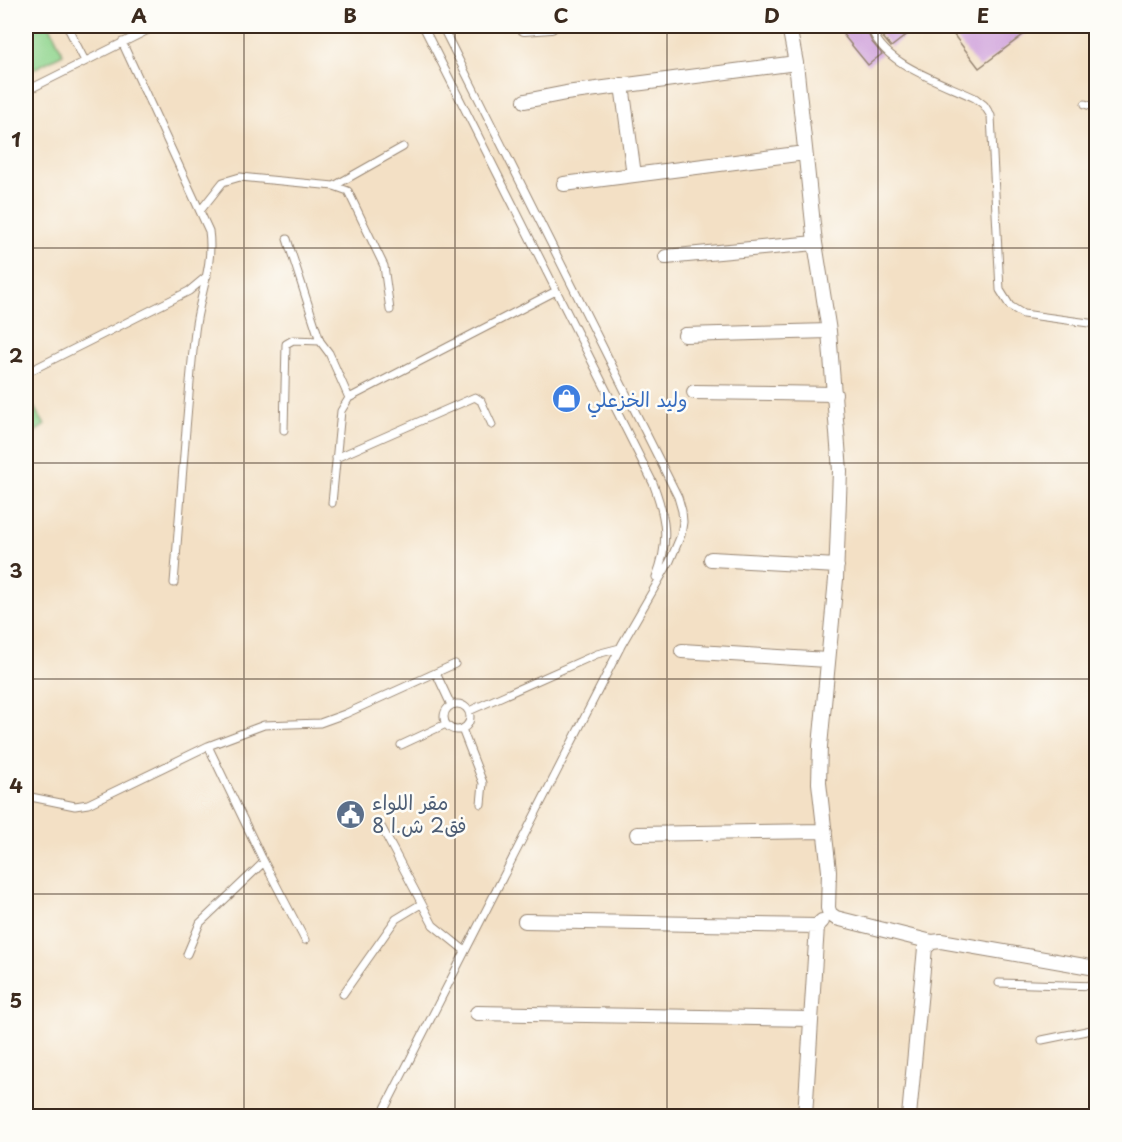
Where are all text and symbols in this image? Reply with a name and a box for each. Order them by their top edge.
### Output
text: A [131,0,147,30]
text: B [343,0,357,30]
text: C [553,0,569,30]
text: D [764,0,780,30]
text: E [977,0,989,30]
text: 1 [11,124,21,154]
text: 2 [9,340,23,370]
shop icon: وليد الخزعلي [550,383,582,415]
place label: وليد الخزعلي [587,384,687,418]
text: 3 [9,555,23,585]
text: 4 [9,770,23,800]
place label: مقر اللواء 8 فق2 ش.ا [372,787,467,840]
public building icon: مقر اللواء 8 فق2 ش.ا [335,798,367,830]
text: 5 [10,985,22,1015]

